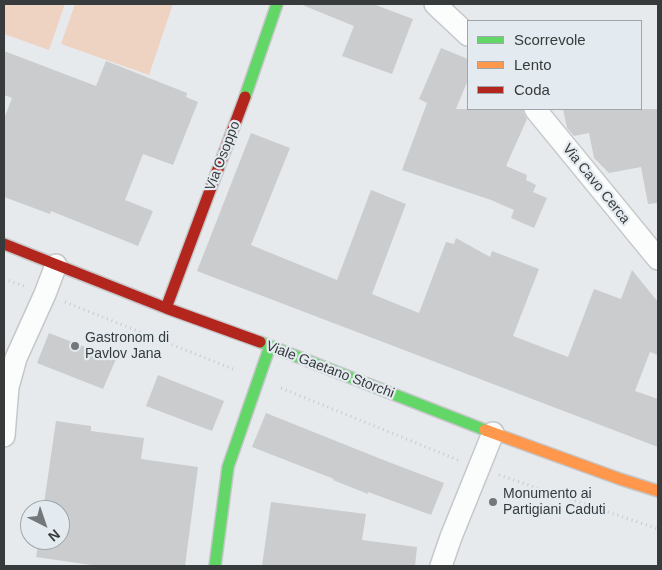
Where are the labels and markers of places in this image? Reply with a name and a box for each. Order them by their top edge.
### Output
place label: Gastronom di Pavlov Jana [85,330,169,362]
marker: Gastronom di Pavlov Jana [69,340,81,352]
place label: Monumento ai Partigiani Caduti [503,486,606,518]
marker: Monumento ai Partigiani Caduti [487,496,499,508]

